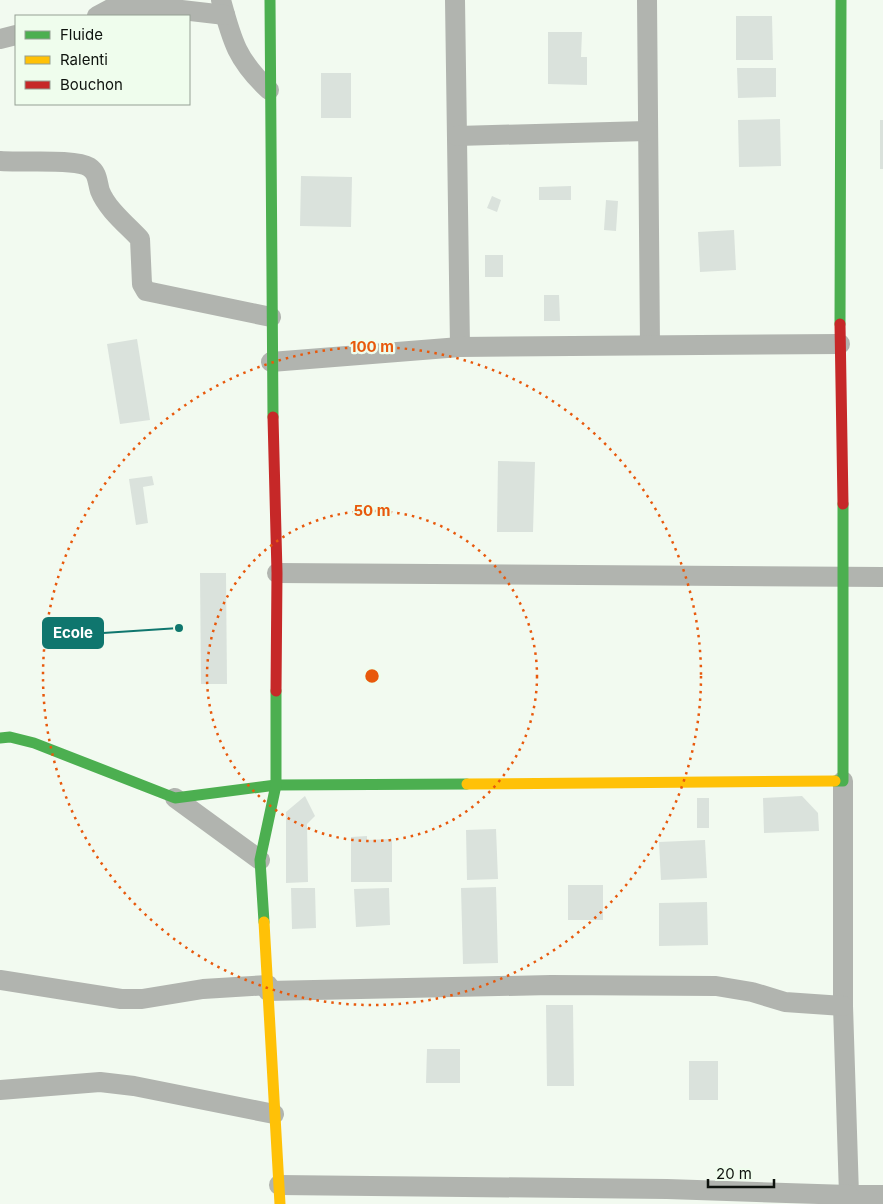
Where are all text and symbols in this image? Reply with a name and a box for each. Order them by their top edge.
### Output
legend [15,15,190,105]
text: Fluide [60,25,103,44]
text: Ralenti [60,50,108,69]
text: Bouchon [60,75,123,94]
text: 100 m [350,337,394,356]
text: 50 m [354,501,390,520]
callout: Ecole [43,618,103,648]
text: Ecole [53,623,93,642]
centre of rings [363,667,381,685]
scale bar [708,1156,774,1188]
text: 20 m [716,1164,752,1183]

